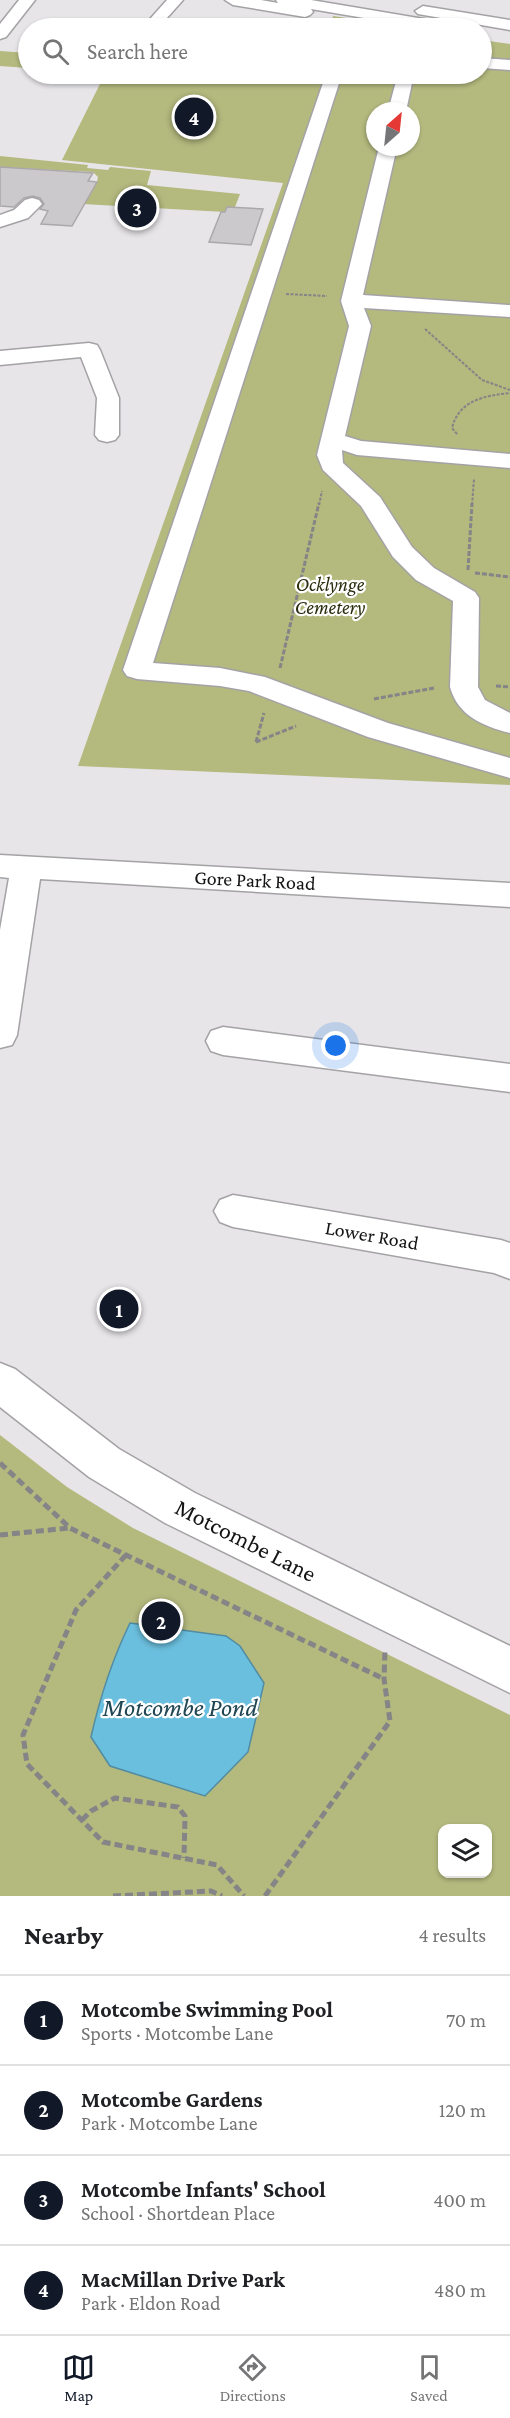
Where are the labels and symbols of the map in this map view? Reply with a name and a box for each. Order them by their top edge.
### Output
pin: 4 [174,94,214,140]
north arrow [366,102,420,156]
pin: 3 [118,186,156,230]
park label: Ocklynge Cemetery [295,573,365,619]
street label: Gore Park Road [194,866,317,894]
your location [321,1031,350,1060]
street label: Lower Road [324,1216,421,1254]
pin: 1 [100,1286,138,1332]
street label: Motcombe Lane [171,1493,321,1587]
pin: 2 [142,1598,180,1644]
water label: Motcombe Pond [102,1693,258,1722]

